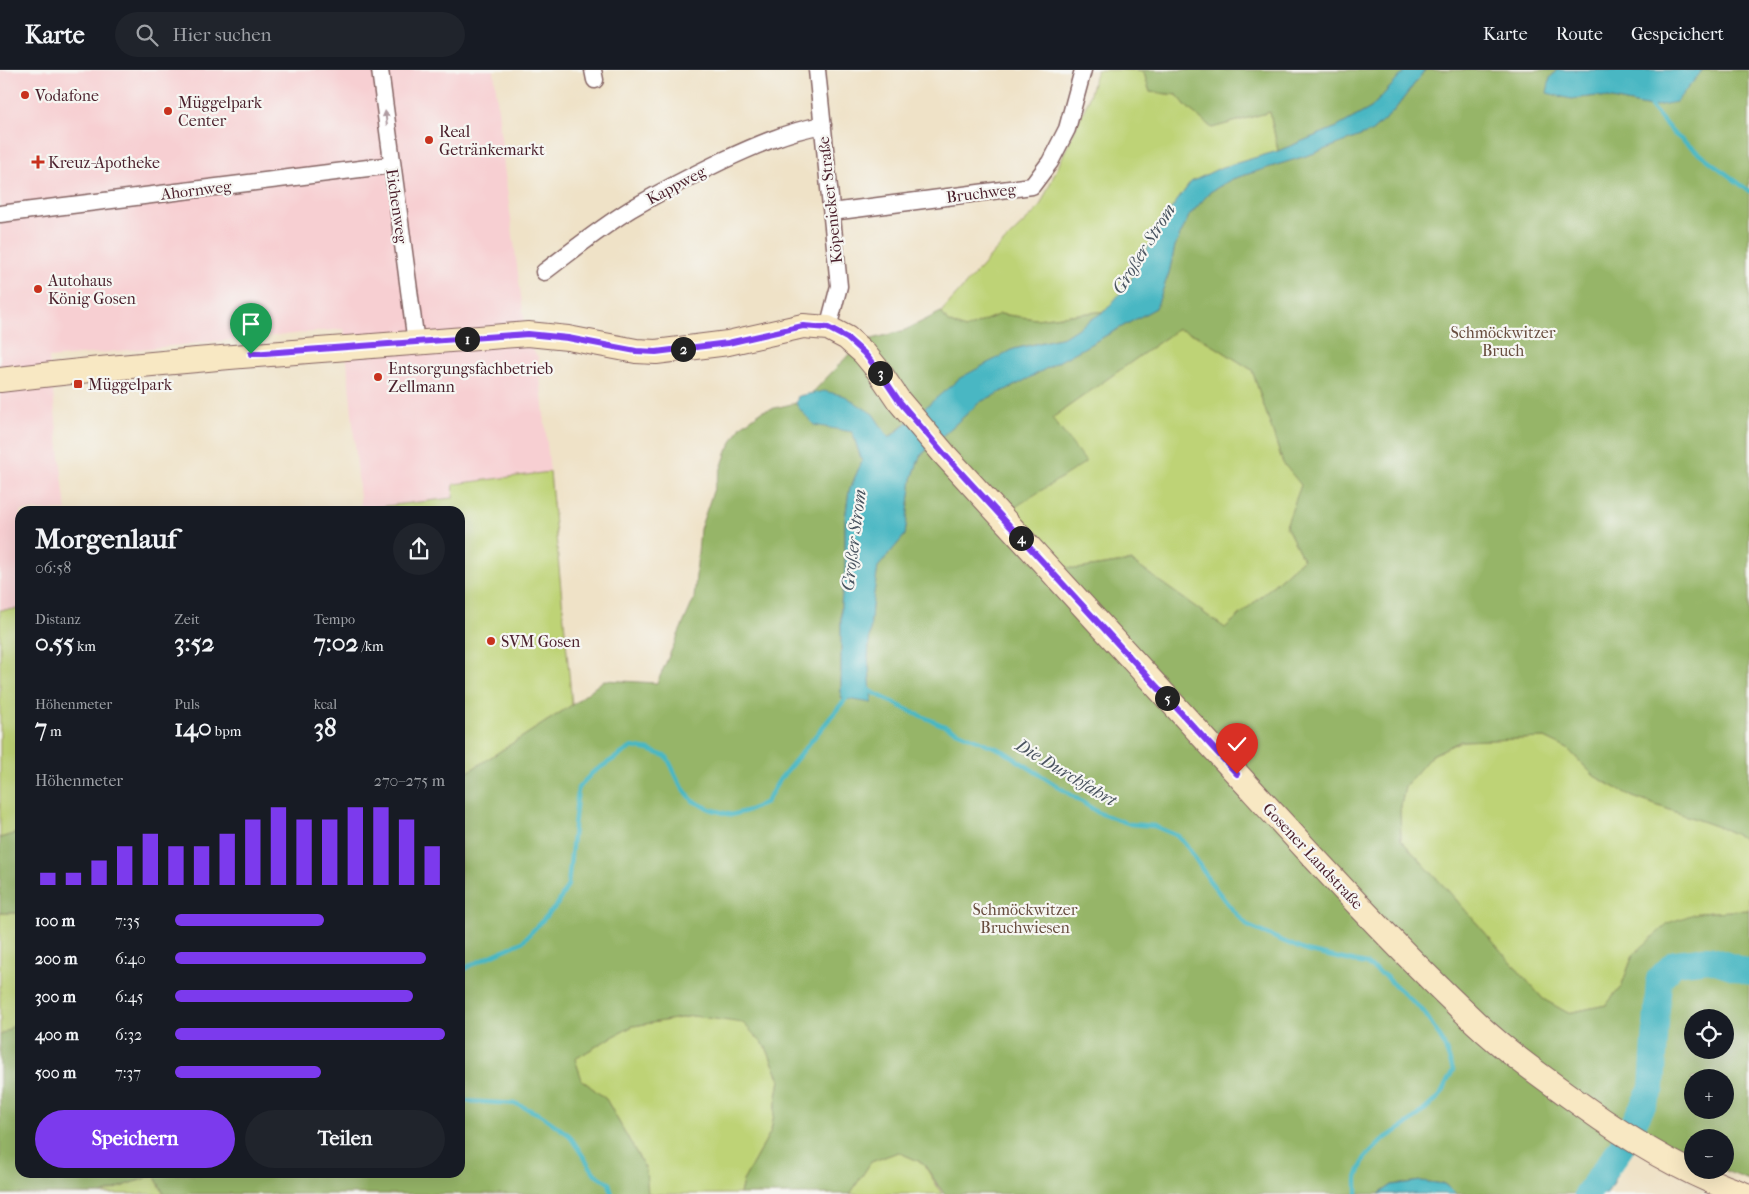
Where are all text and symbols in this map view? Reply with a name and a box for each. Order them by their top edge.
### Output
search box [115,12,465,57]
text: Karte [25,21,85,49]
icon: search [133,21,161,49]
text: Hier suchen [173,24,272,46]
text: Karte [1483,24,1528,45]
text: Route [1556,24,1603,45]
text: Gespeichert [1631,24,1724,45]
place label: Vodafone [34,86,99,105]
marker: Vodafone [19,89,31,101]
place label: Müggelpark Center [178,93,263,130]
marker: Müggelpark Center [162,105,174,117]
one-way arrow [382,109,390,125]
place label: Real Getränkemarkt [439,122,545,159]
marker: Real Getränkemarkt [423,134,435,146]
street label: Köpenicker Straße [814,135,846,265]
place label: Kreuz-Apotheke [48,153,160,172]
marker: Kreuz-Apotheke [32,156,44,168]
street label: Kappweg [643,161,709,208]
street label: Eichenweg [382,167,412,245]
street label: Ahornweg [159,176,233,204]
street label: Bruchweg [945,179,1017,207]
water label: Großer Strom [1108,200,1180,298]
place label: Autohaus König Gosen [47,271,137,308]
marker: Autohaus König Gosen [32,283,44,295]
pin [230,303,272,354]
icon: arrive [237,310,265,338]
park label: Schmöckwitzer Bruch [1451,323,1556,360]
pin: 1 [454,326,480,352]
text: 1 [465,331,470,348]
pin: 2 [670,336,696,362]
text: 2 [680,341,687,358]
place label: Entsorgungsfachbetrieb Zellmann [388,359,553,396]
pin: 3 [868,360,892,386]
text: 3 [878,365,883,382]
marker: Entsorgungsfachbetrieb Zellmann [372,371,384,383]
place label: Müggelpark [88,375,173,394]
marker: Müggelpark [72,378,84,390]
water label: Großer Strom [837,488,871,592]
text: Morgenlauf [35,522,177,555]
button: share [393,523,445,575]
pin: 4 [1008,526,1034,550]
text: 4 [1017,530,1026,547]
text: 06:58 [35,558,71,577]
text: Distanz [35,611,81,628]
text: Zeit [174,611,200,628]
text: Tempo [314,611,355,628]
text: 0.55 [35,628,74,657]
text: 3:52 [174,628,214,657]
text: 7:02 [314,628,358,657]
place label: SVM Gosen [501,632,581,651]
marker: SVM Gosen [485,635,497,647]
text: km [74,638,96,655]
text: /km [358,638,384,655]
pin: 5 [1154,686,1180,710]
text: 5 [1164,690,1171,707]
text: Höhenmeter [35,696,112,713]
text: Puls [174,696,200,713]
text: kcal [314,696,337,713]
text: 7 [35,713,47,742]
text: 140 [174,713,212,742]
text: 38 [314,713,336,742]
text: m [47,723,62,740]
text: bpm [212,723,241,740]
pin [1216,723,1258,774]
icon: check [1223,730,1251,758]
water label: Die Durchfahrt [1011,734,1121,812]
text: Höhenmeter [35,771,123,790]
text: 270–275 m [374,771,445,790]
street label: Gosener Landstraße [1259,799,1367,913]
park label: Schmöckwitzer Bruchwiesen [973,900,1078,937]
text: 100 m [35,911,75,930]
text: 7:35 [115,911,140,930]
text: 200 m [35,949,78,968]
text: 6:40 [115,949,146,968]
text: 300 m [35,987,76,1006]
text: 6:45 [115,987,143,1006]
map controls [1684,1009,1734,1179]
button: locate [1684,1009,1734,1059]
text: 400 m [35,1025,79,1044]
text: 6:32 [115,1025,142,1044]
text: 500 m [35,1063,76,1082]
text: 7:37 [115,1063,141,1082]
button: + [1684,1069,1734,1119]
button: Speichern [35,1110,235,1168]
button: Teilen [245,1110,445,1168]
button: − [1684,1129,1734,1179]

